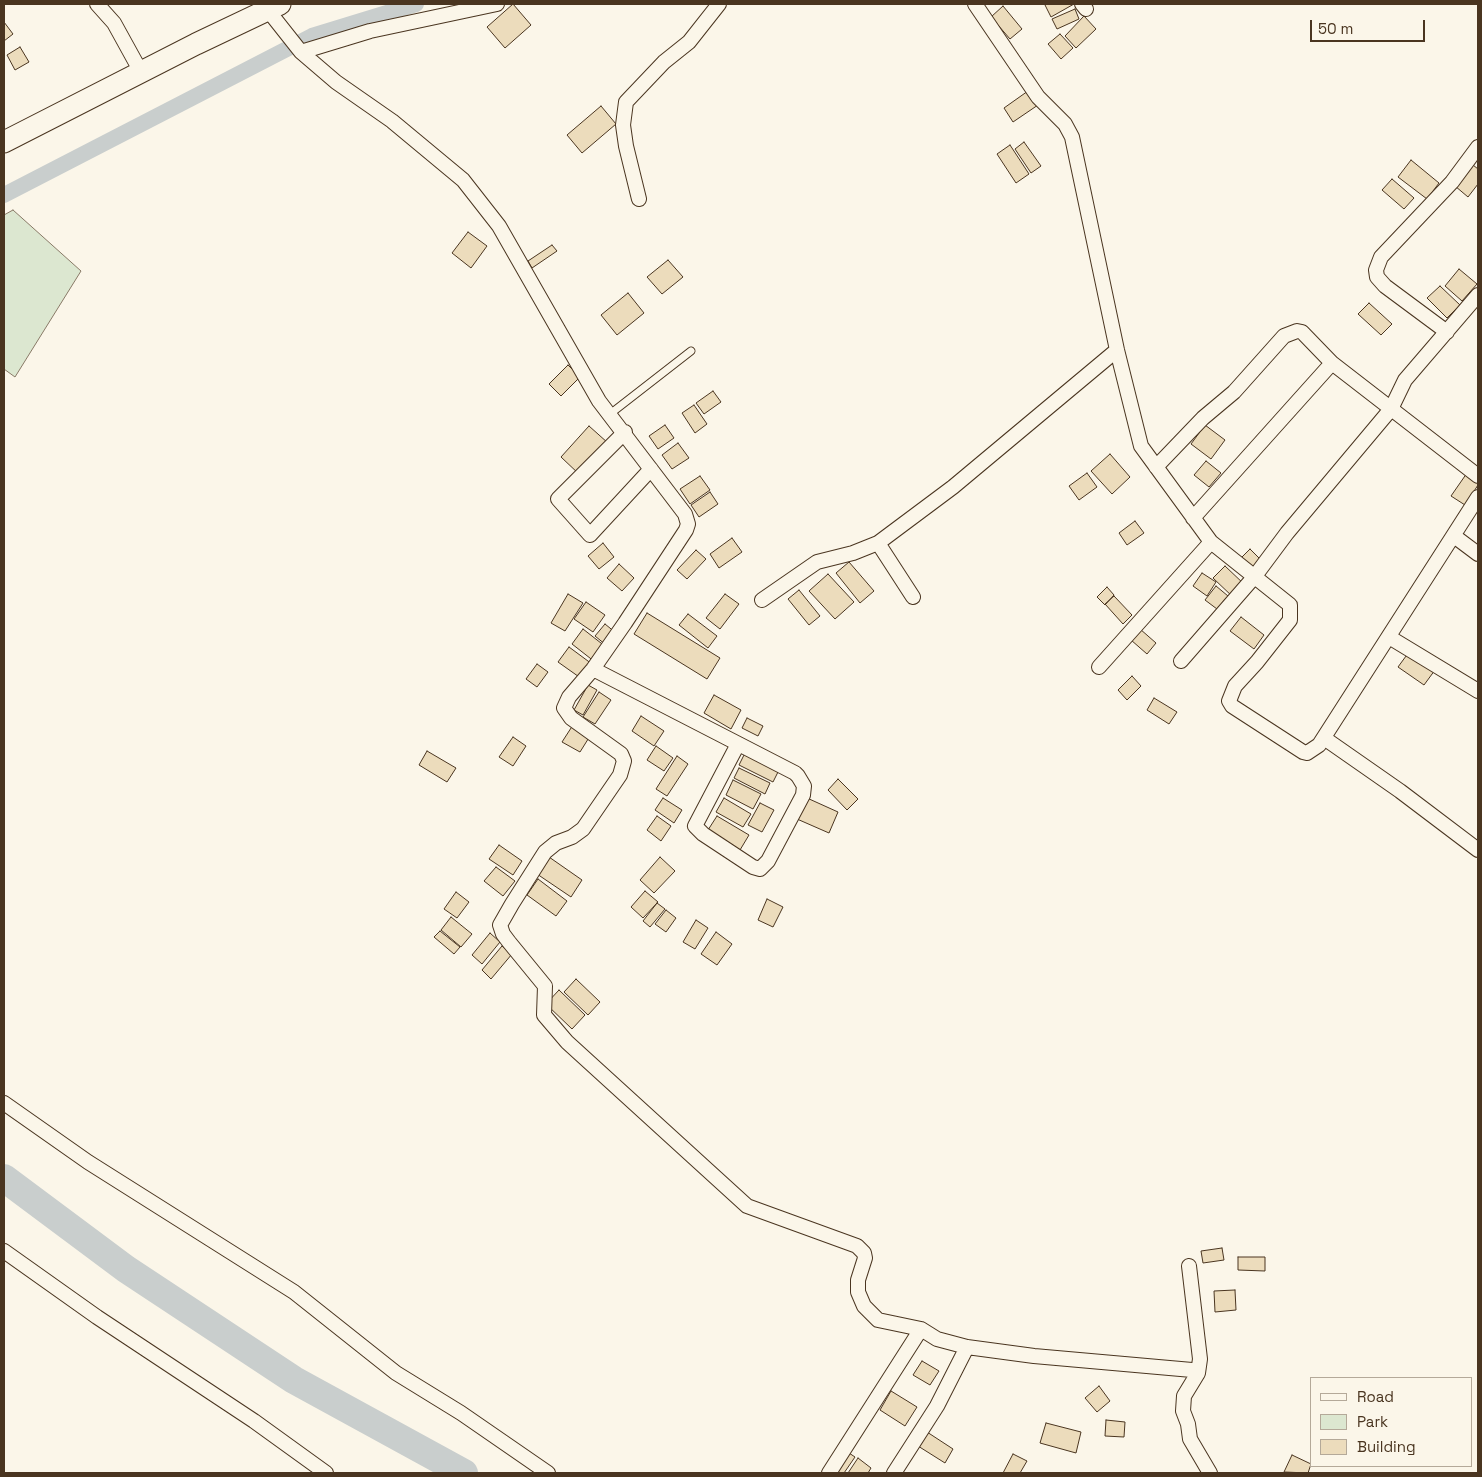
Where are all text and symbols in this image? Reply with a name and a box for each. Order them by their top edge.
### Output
scale bar [1312,10,1427,42]
text: 50 m [1318,19,1353,38]
legend [1310,1377,1472,1467]
text: Road [1357,1387,1394,1406]
text: Park [1357,1412,1388,1431]
text: Building [1357,1437,1416,1456]

